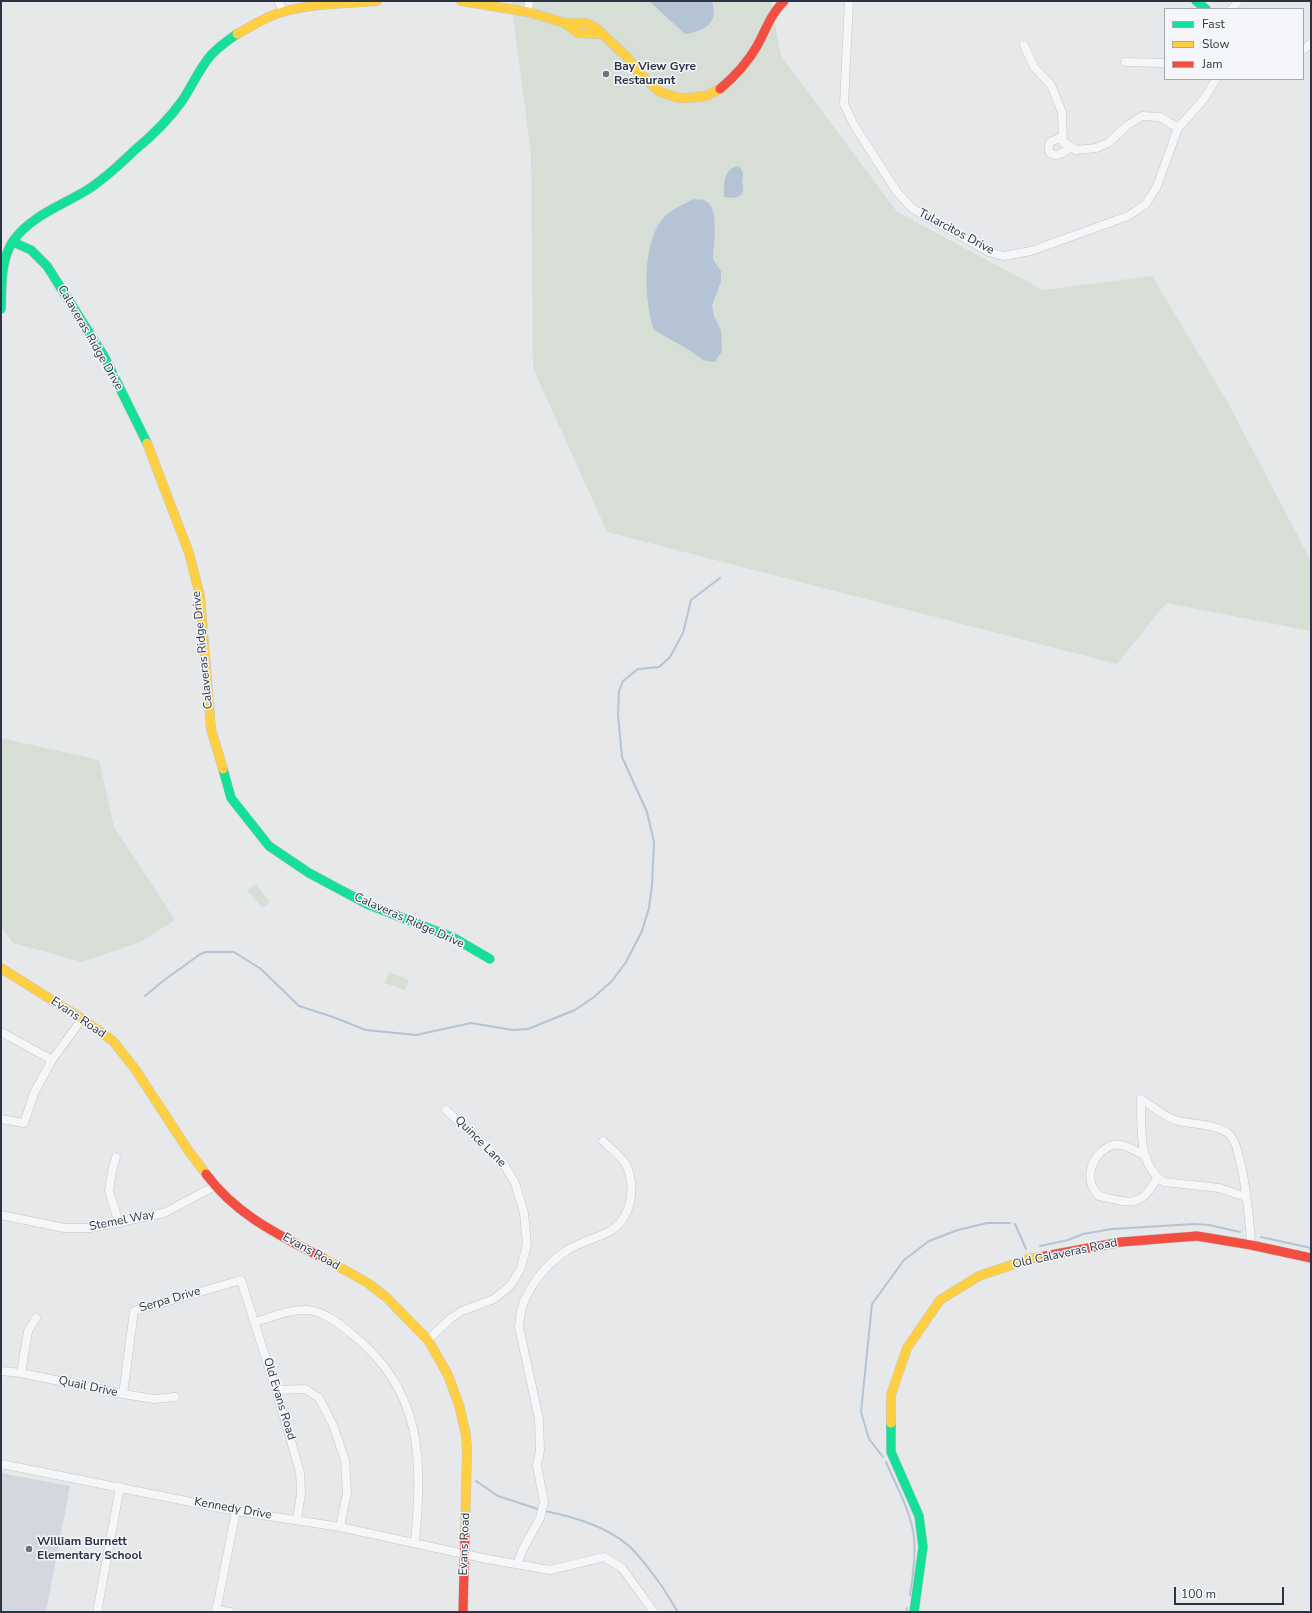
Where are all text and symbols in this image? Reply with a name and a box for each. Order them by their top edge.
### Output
legend [1164,8,1304,80]
text: Fast [1202,16,1225,32]
text: Slow [1202,36,1230,52]
text: Jam [1202,56,1223,72]
place label: Bay View Gyre Restaurant [614,60,696,88]
marker: Bay View Gyre Restaurant [601,69,611,79]
street label: Tularcitos Drive [916,206,996,258]
street label: Calaveras Ridge Drive [54,283,126,393]
street label: Calaveras Ridge Drive [190,590,216,710]
street label: Calaveras Ridge Drive [352,890,466,952]
street label: Evans Road [48,994,108,1042]
street label: Quince Lane [451,1113,509,1171]
street label: Stemel Way [88,1208,156,1234]
street label: Evans Road [280,1230,342,1274]
street label: Old Calaveras Road [1011,1236,1119,1272]
street label: Serpa Drive [138,1284,202,1316]
street label: Old Evans Road [260,1356,298,1442]
street label: Quail Drive [57,1374,119,1400]
street label: Kennedy Drive [193,1495,273,1523]
street label: Evans Road [457,1512,473,1576]
place label: William Burnett Elementary School [37,1535,142,1563]
marker: William Burnett Elementary School [24,1544,34,1554]
scale bar [1176,1579,1286,1605]
text: 100 m [1181,1586,1216,1602]

